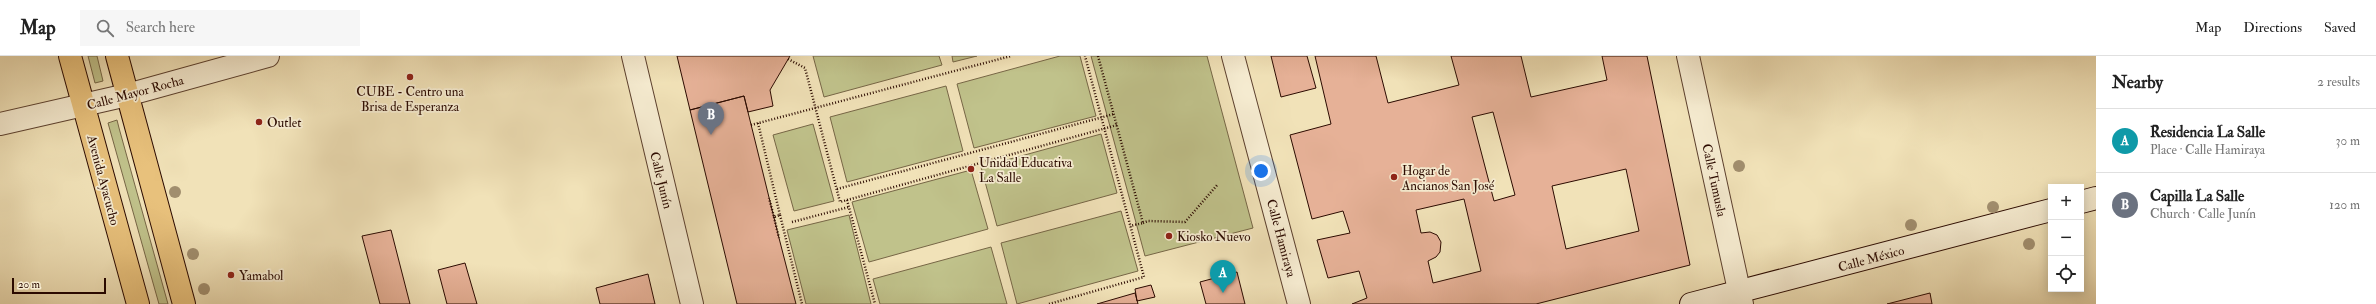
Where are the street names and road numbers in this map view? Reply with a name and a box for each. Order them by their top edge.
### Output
street label: Calle Mayor Rocha [85,72,186,115]
street label: Avenida Ayacucho [82,132,123,227]
street label: Calle Tumusla [1698,142,1730,219]
street label: Calle Junín [646,150,676,211]
street label: Calle Hamiraya [1262,197,1299,280]
street label: Calle México [1836,242,1906,275]

